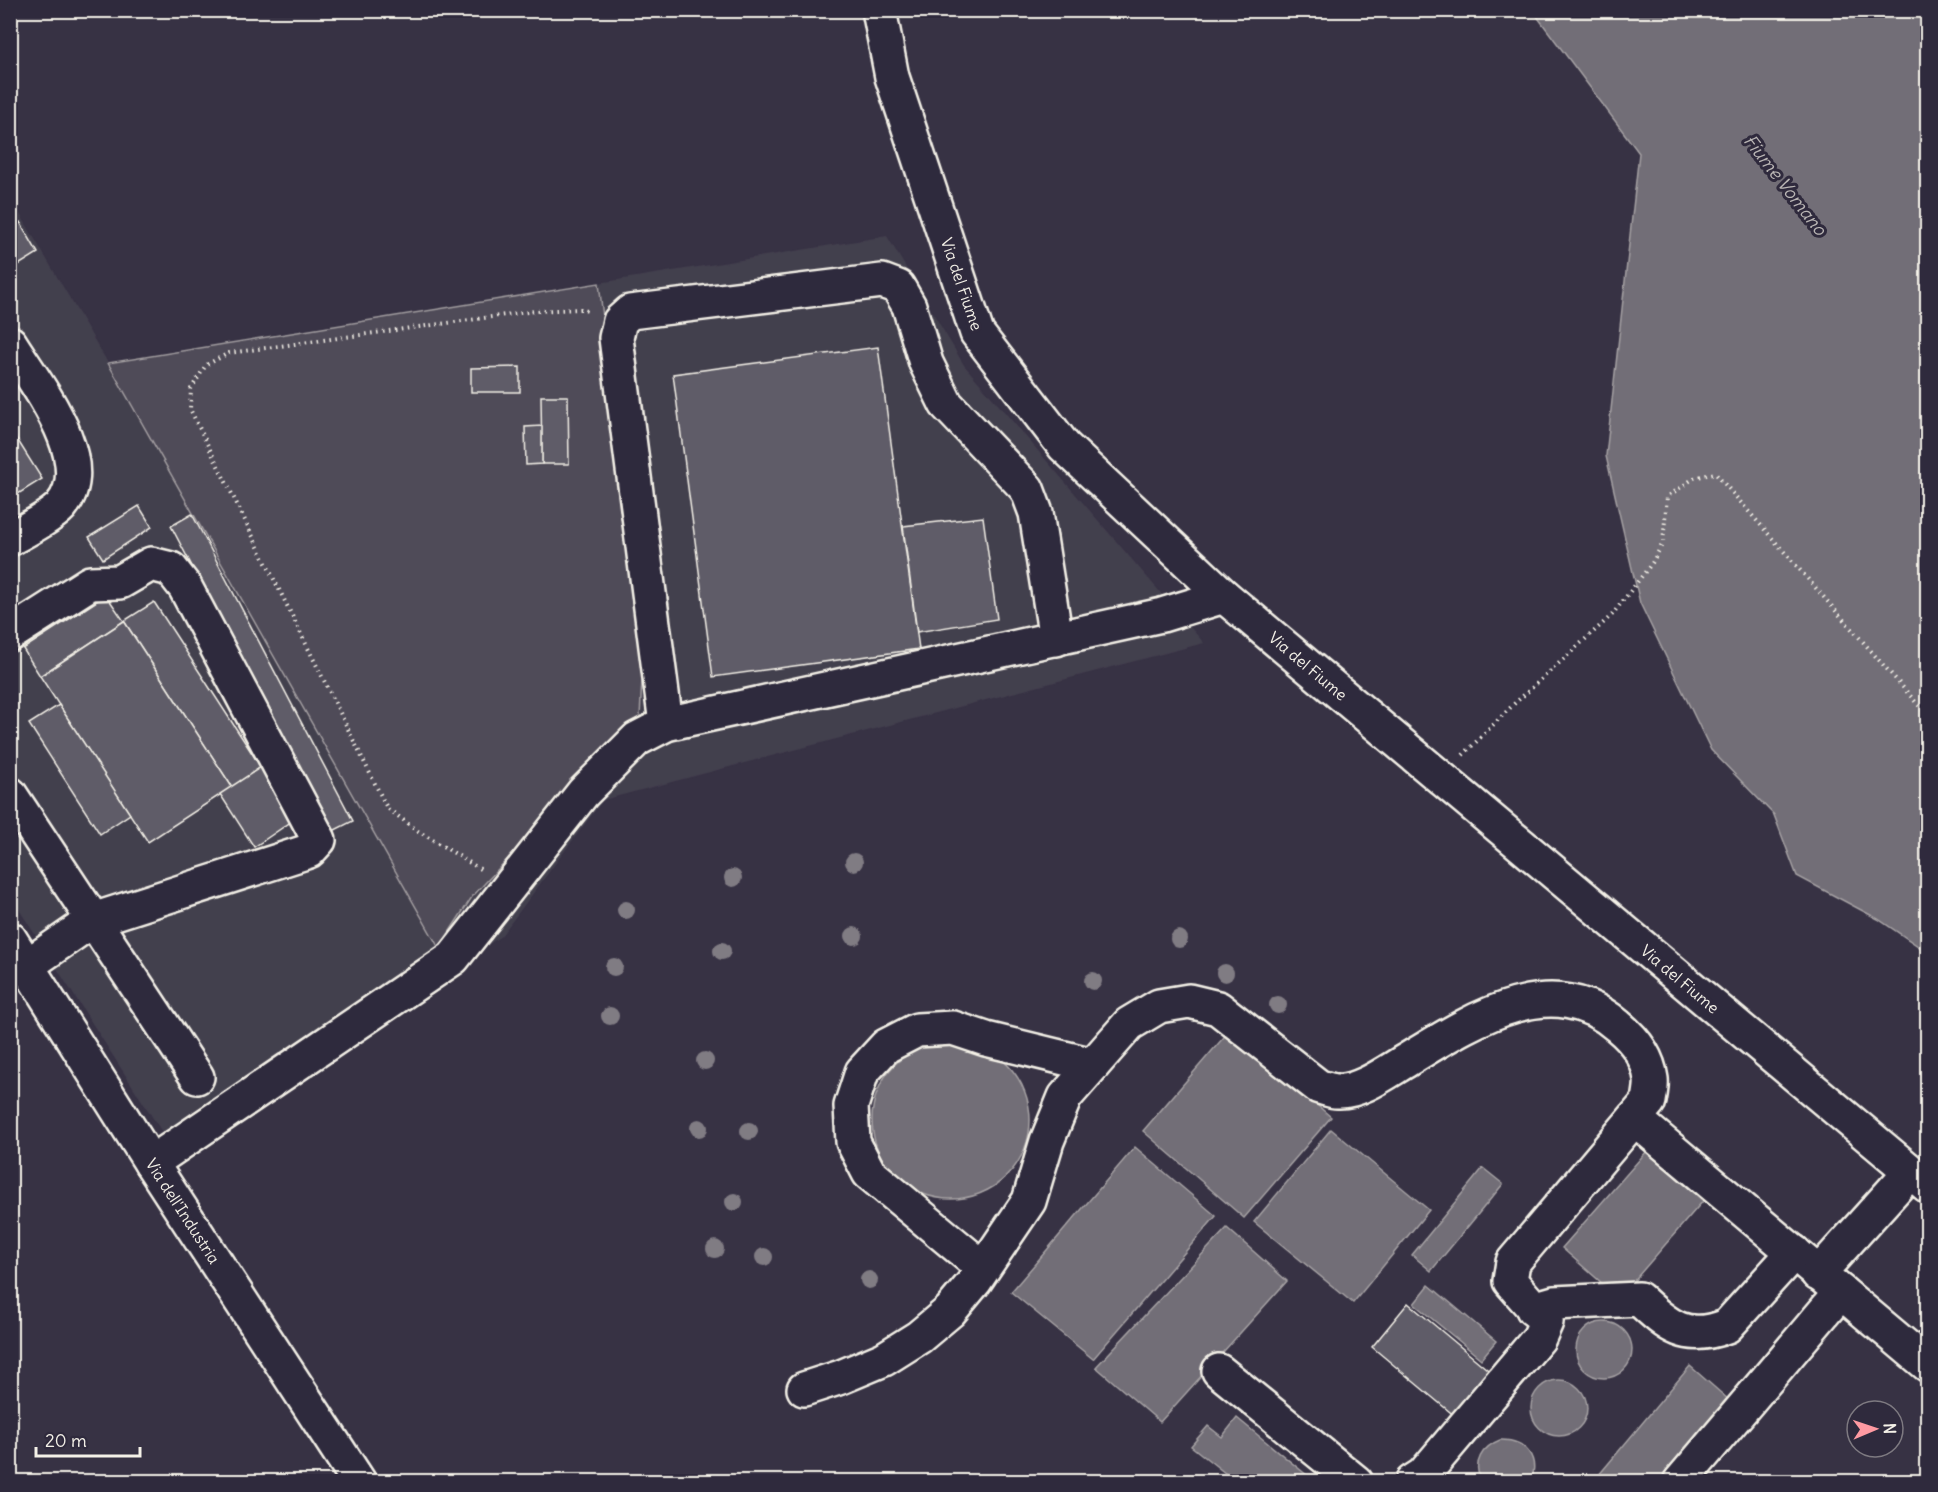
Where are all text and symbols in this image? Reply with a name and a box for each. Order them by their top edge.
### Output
water label: Fiume Vomano [1739,130,1832,240]
street label: Via del Fiume [937,235,987,333]
street label: Via del Fiume [1265,627,1351,705]
street label: Via del Fiume [1637,940,1723,1018]
street label: Via dell'Industria [142,1155,224,1267]
north arrow [1845,1399,1905,1459]
scale bar [36,1420,140,1458]
text: N [1880,1423,1900,1434]
text: 20 m [45,1429,87,1452]

